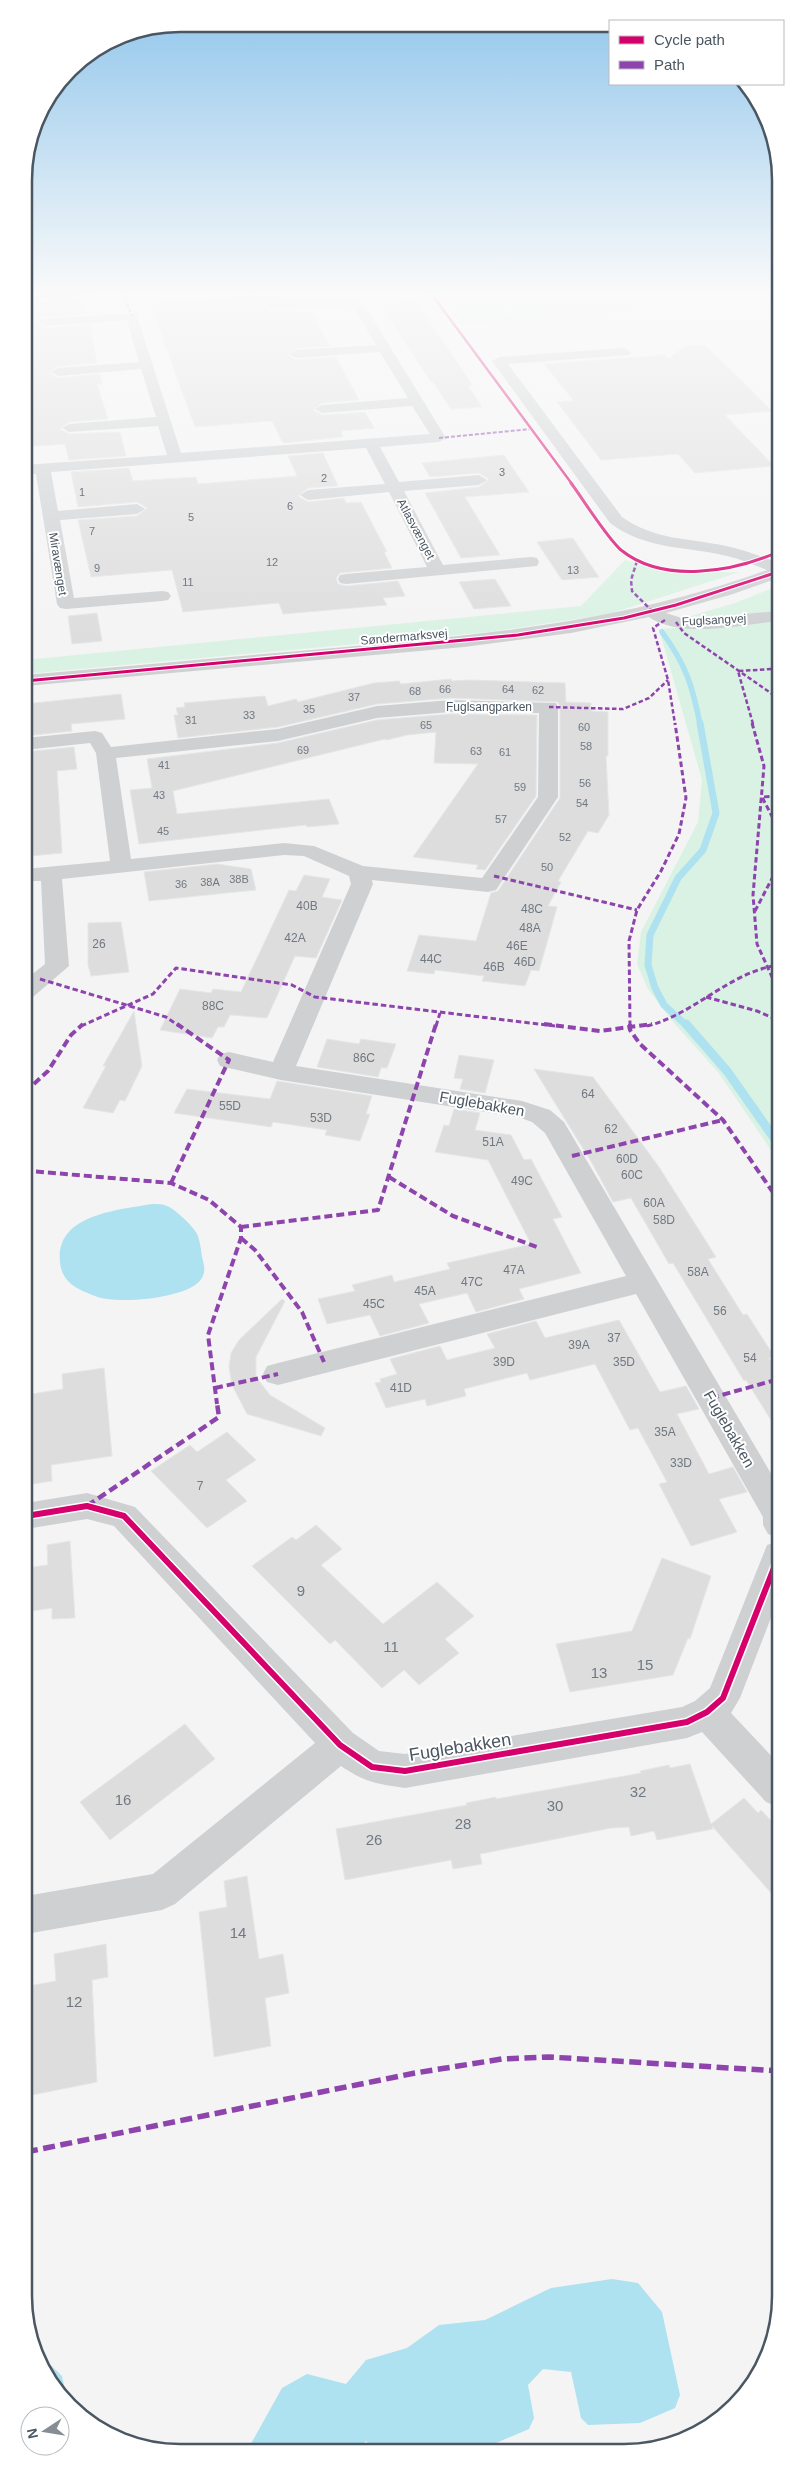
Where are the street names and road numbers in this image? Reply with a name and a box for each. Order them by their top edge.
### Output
street label: Atlasvænget [394,496,438,562]
street label: Miravænget [46,532,70,597]
street label: Fuglsangvej [681,611,747,629]
street label: Søndermarksvej [360,626,448,648]
street label: Fuglsangparken [446,700,532,714]
street label: Fuglebakken [438,1088,526,1119]
street label: Fuglebakken [701,1387,758,1470]
street label: Fuglebakken [408,1729,512,1765]

